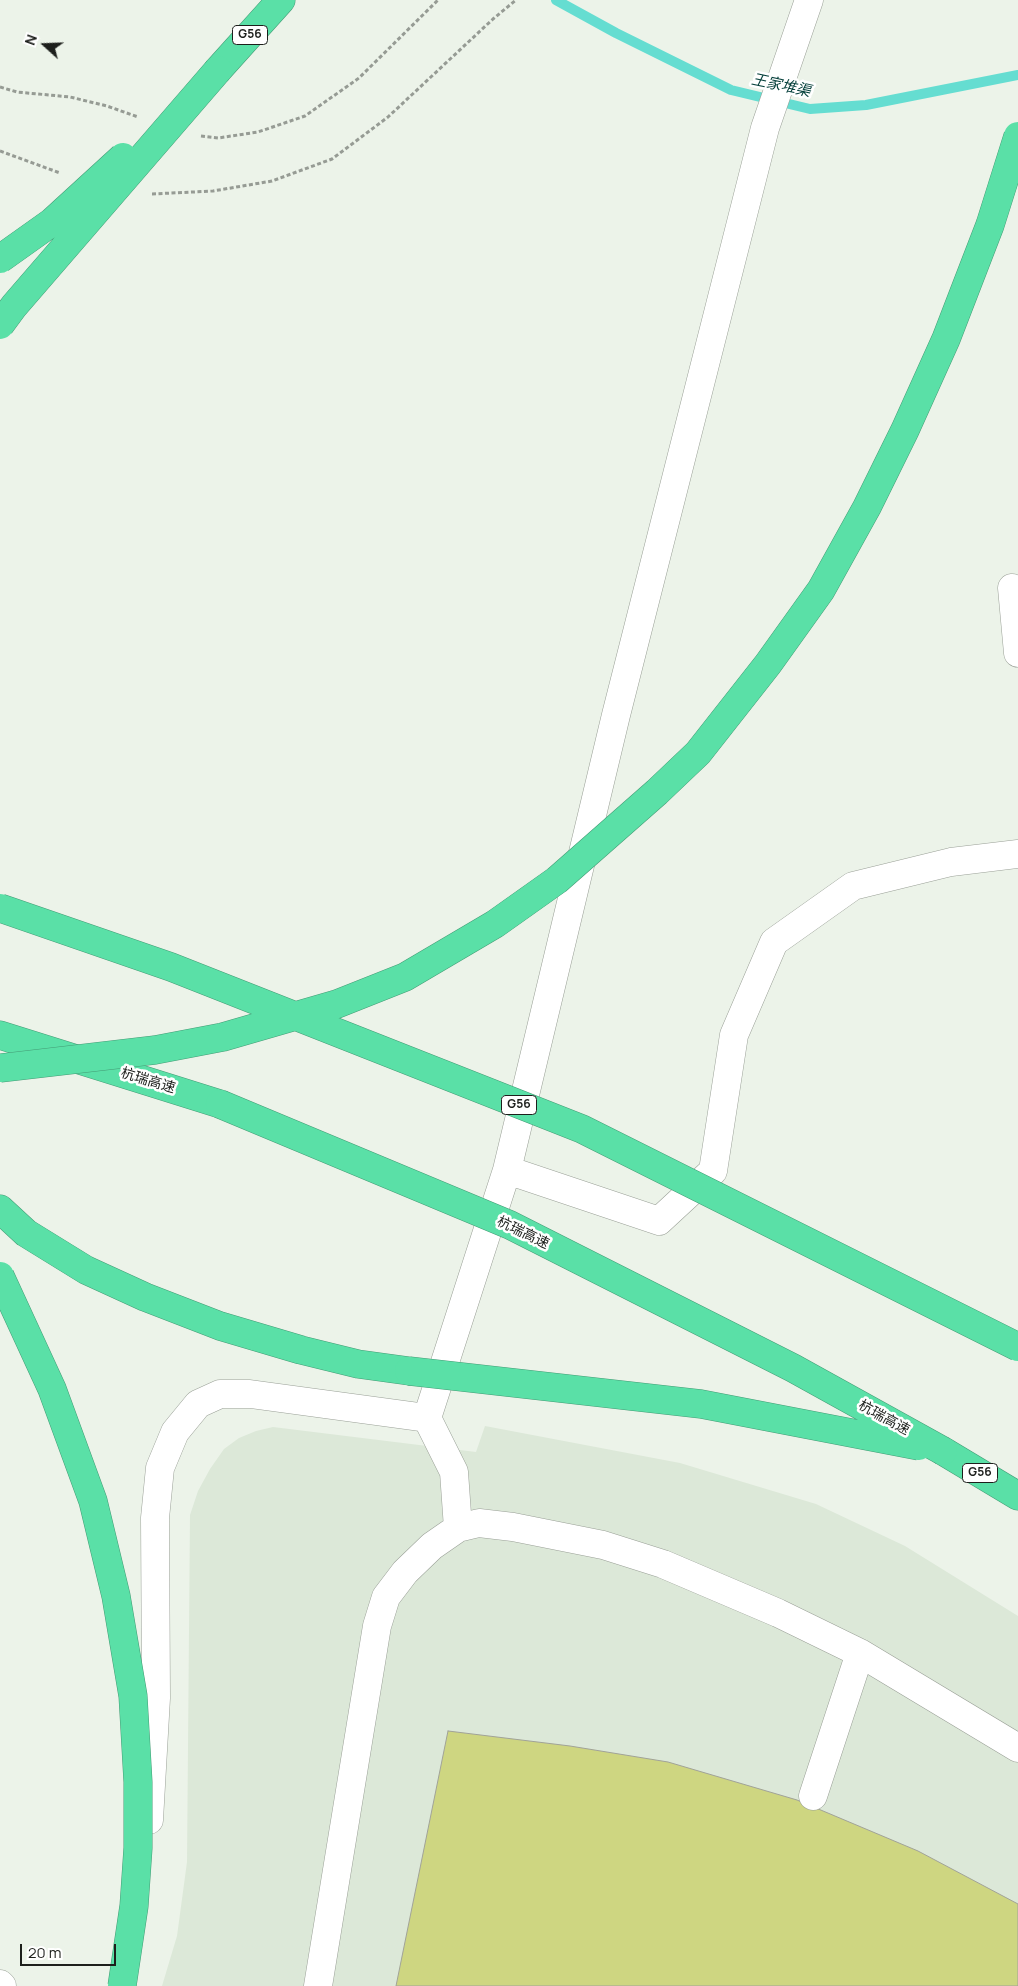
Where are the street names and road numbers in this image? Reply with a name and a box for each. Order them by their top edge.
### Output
road number: G56 [232,26,268,44]
street label: 杭瑞高速 [119,1065,177,1097]
road number: G56 [502,1096,536,1114]
street label: 杭瑞高速 [494,1213,552,1253]
street label: 杭瑞高速 [855,1397,913,1439]
road number: G56 [962,1464,998,1482]

